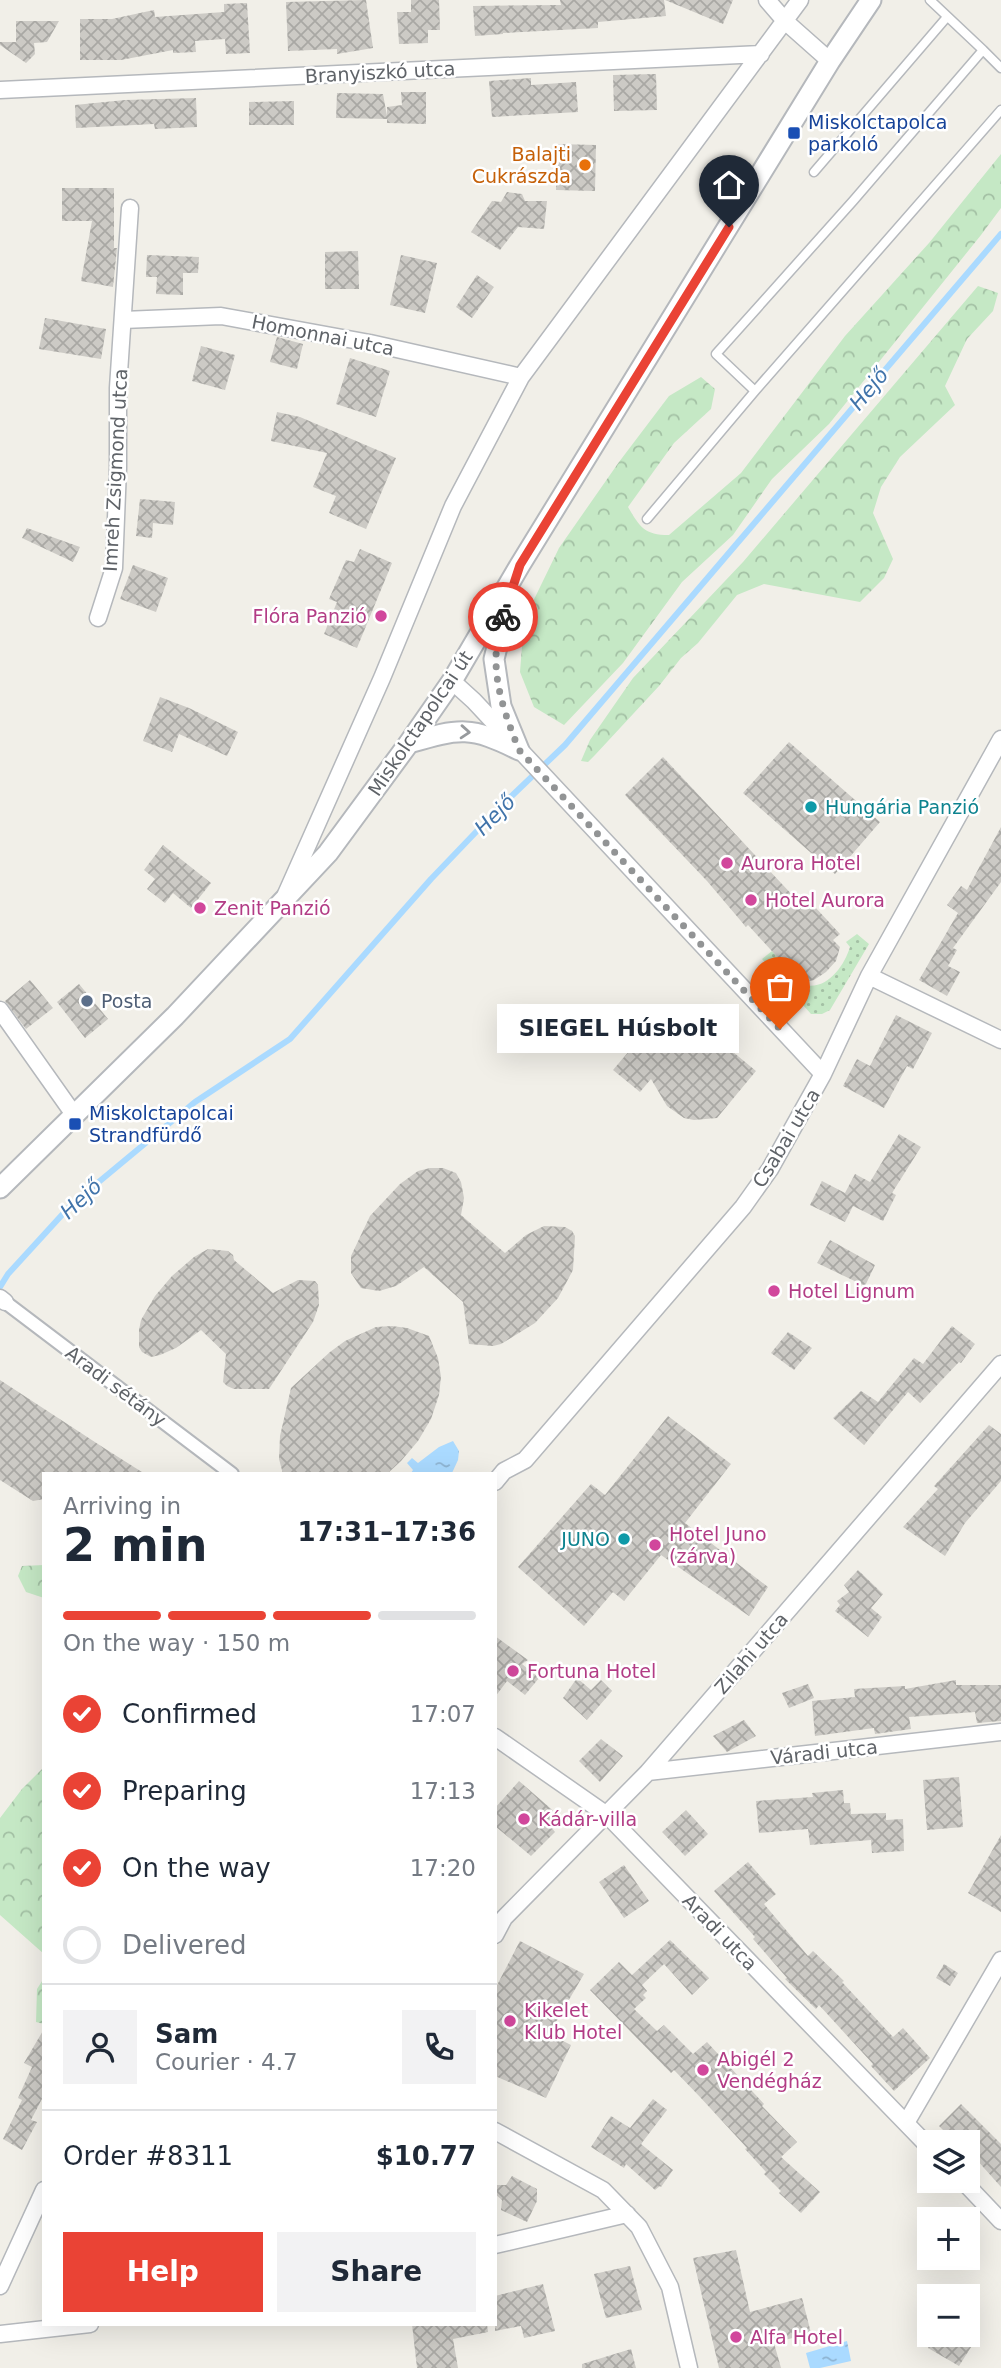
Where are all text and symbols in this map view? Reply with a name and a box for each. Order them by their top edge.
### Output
street label: Branyiszkó utca [304,57,456,87]
place label: Miskolctapolca parkoló [808,111,947,155]
marker: Miskolctapolca parkoló [786,125,802,141]
place label: Balajti Cukrászda [472,143,571,187]
pin [699,155,759,227]
marker: Balajti Cukrászda [577,157,593,173]
icon: home [710,166,748,204]
street label: Homonnai utca [250,310,396,360]
water label: Hejő [845,362,894,415]
street label: Imreh Zsigmond utca [99,368,131,572]
courier [468,582,538,652]
icon: bike [484,598,522,636]
place label: Flóra Panzió [253,605,367,627]
marker: Flóra Panzió [373,608,389,624]
street label: Miskolctapolcai út [363,646,477,800]
one-way arrow [460,724,471,739]
water label: Hejő [470,789,521,840]
place label: Hungária Panzió [825,796,979,818]
marker: Hungária Panzió [803,799,819,815]
place label: Aurora Hotel [741,852,861,874]
marker: Aurora Hotel [719,855,735,871]
place label: Hotel Aurora [765,889,885,911]
marker: Hotel Aurora [743,892,759,908]
place label: Zenit Panzió [214,897,331,919]
marker: Zenit Panzió [192,900,208,916]
pin [750,957,810,1029]
icon: bag [761,968,799,1006]
place label: Posta [101,990,152,1012]
marker: Posta [79,993,95,1009]
callout: SIEGEL Húsbolt [496,1004,738,1054]
text: SIEGEL Húsbolt [519,1015,717,1041]
street label: Csabai utca [748,1085,824,1191]
place label: Miskolctapolcai Strandfürdő [89,1102,234,1146]
marker: Miskolctapolcai Strandfürdő [67,1116,83,1132]
water label: Hejő [55,1173,107,1224]
place label: Hotel Lignum [788,1280,915,1302]
marker: Hotel Lignum [766,1283,782,1299]
street label: Aradi sétány [62,1341,170,1431]
text: Arriving in [63,1493,181,1519]
text: 17:31–17:36 [297,1517,476,1547]
text: 2 min [63,1518,207,1572]
place label: Hotel Juno (zárva) [669,1523,767,1567]
place label: JUNO [560,1528,610,1550]
marker: JUNO [616,1531,632,1547]
marker: Hotel Juno (zárva) [647,1537,663,1553]
street label: Zilahi utca [710,1608,792,1698]
text: On the way · 150 m [63,1630,290,1656]
place label: Fortuna Hotel [527,1660,656,1682]
marker: Fortuna Hotel [505,1663,521,1679]
icon: check [63,1695,101,1733]
text: Confirmed [122,1699,257,1729]
text: 17:07 [410,1701,476,1727]
street label: Váradi utca [769,1735,879,1769]
icon: check [63,1772,101,1810]
text: Preparing [122,1776,247,1806]
text: 17:13 [410,1778,476,1804]
place label: Kádár-villa [538,1808,637,1830]
marker: Kádár-villa [516,1811,532,1827]
icon: check [63,1849,101,1887]
text: On the way [122,1853,271,1883]
text: 17:20 [410,1855,476,1881]
street label: Aradi utca [678,1889,762,1975]
text: Delivered [122,1930,246,1960]
place label: Kikelet Klub Hotel [524,1999,622,2043]
button: person [63,2010,137,2084]
button: phone [402,2010,476,2084]
marker: Kikelet Klub Hotel [502,2013,518,2029]
text: Sam [155,2019,218,2049]
place label: Abigél 2 Vendégház [717,2048,822,2092]
text: Courier · 4.7 [155,2049,298,2075]
marker: Abigél 2 Vendégház [695,2062,711,2078]
map controls [917,2130,980,2347]
button: layers [917,2130,980,2193]
text: Order #8311 [63,2141,233,2171]
text: $10.77 [376,2141,476,2171]
button: + [917,2207,980,2270]
button: Help [63,2232,263,2312]
button: Share [277,2232,476,2312]
button: − [917,2284,980,2347]
place label: Alfa Hotel [750,2326,843,2348]
marker: Alfa Hotel [728,2329,744,2345]

